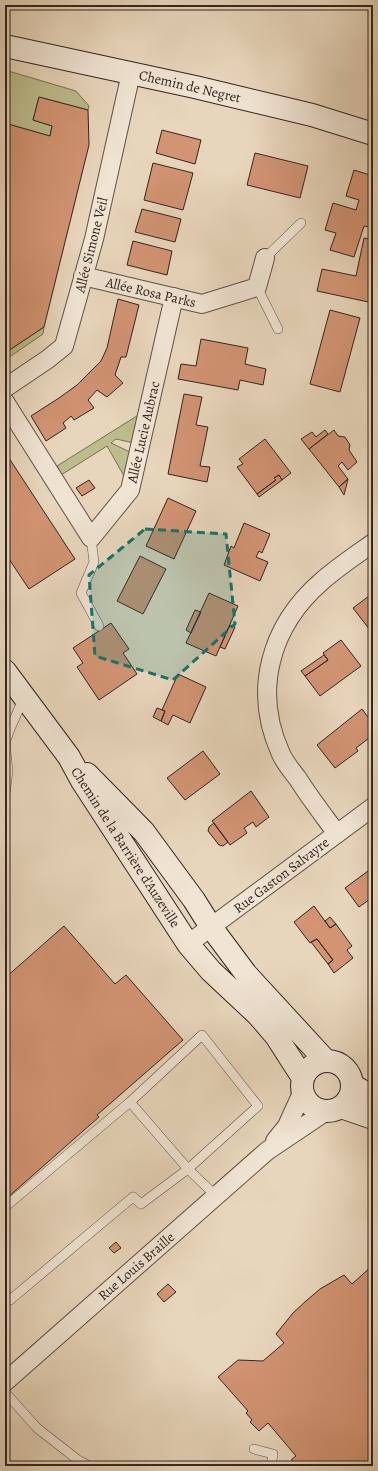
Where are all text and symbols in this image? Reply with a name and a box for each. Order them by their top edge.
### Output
street label: Chemin de Negret [137,66,243,108]
street label: Allée Simone Veil [70,195,113,296]
street label: Allée Rosa Parks [103,273,198,312]
street label: Allée Lucie Aubrac [122,379,164,486]
street label: Chemin de la Barrière d'Auzeville [66,763,185,931]
street label: Rue Gaston Salvayre [230,833,333,918]
street label: Rue Louis Braille [94,1228,179,1305]

